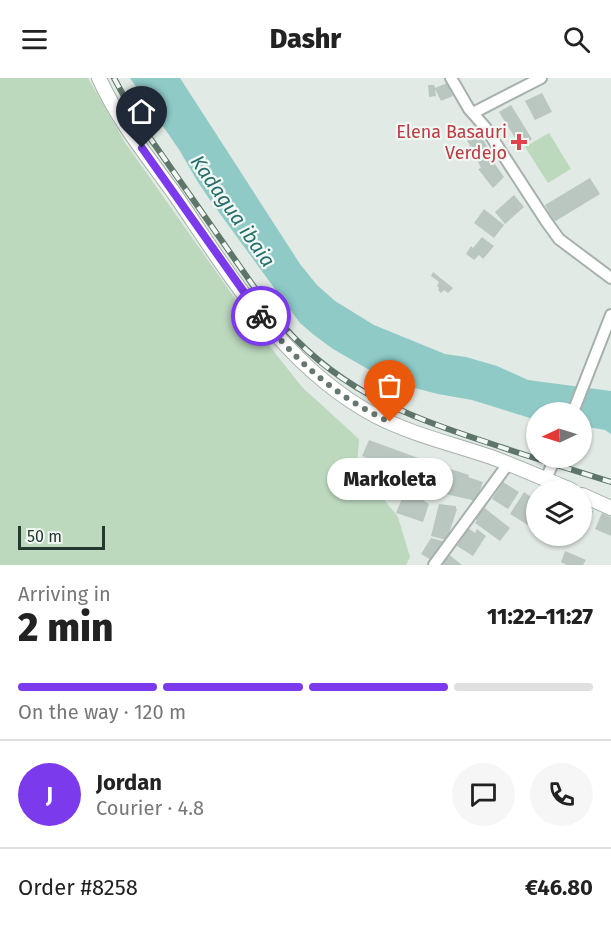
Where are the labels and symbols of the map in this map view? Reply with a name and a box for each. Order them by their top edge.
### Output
pin [116,86,167,148]
place label: Elena Basauri Verdejo [396,121,507,164]
marker: Elena Basauri Verdejo [512,135,526,149]
water label: Kadagua ibaia [186,150,280,272]
courier [231,286,291,346]
pin [364,360,415,422]
north arrow [526,402,592,468]
callout: Markoleta [327,458,453,500]
scale bar [18,523,105,550]

